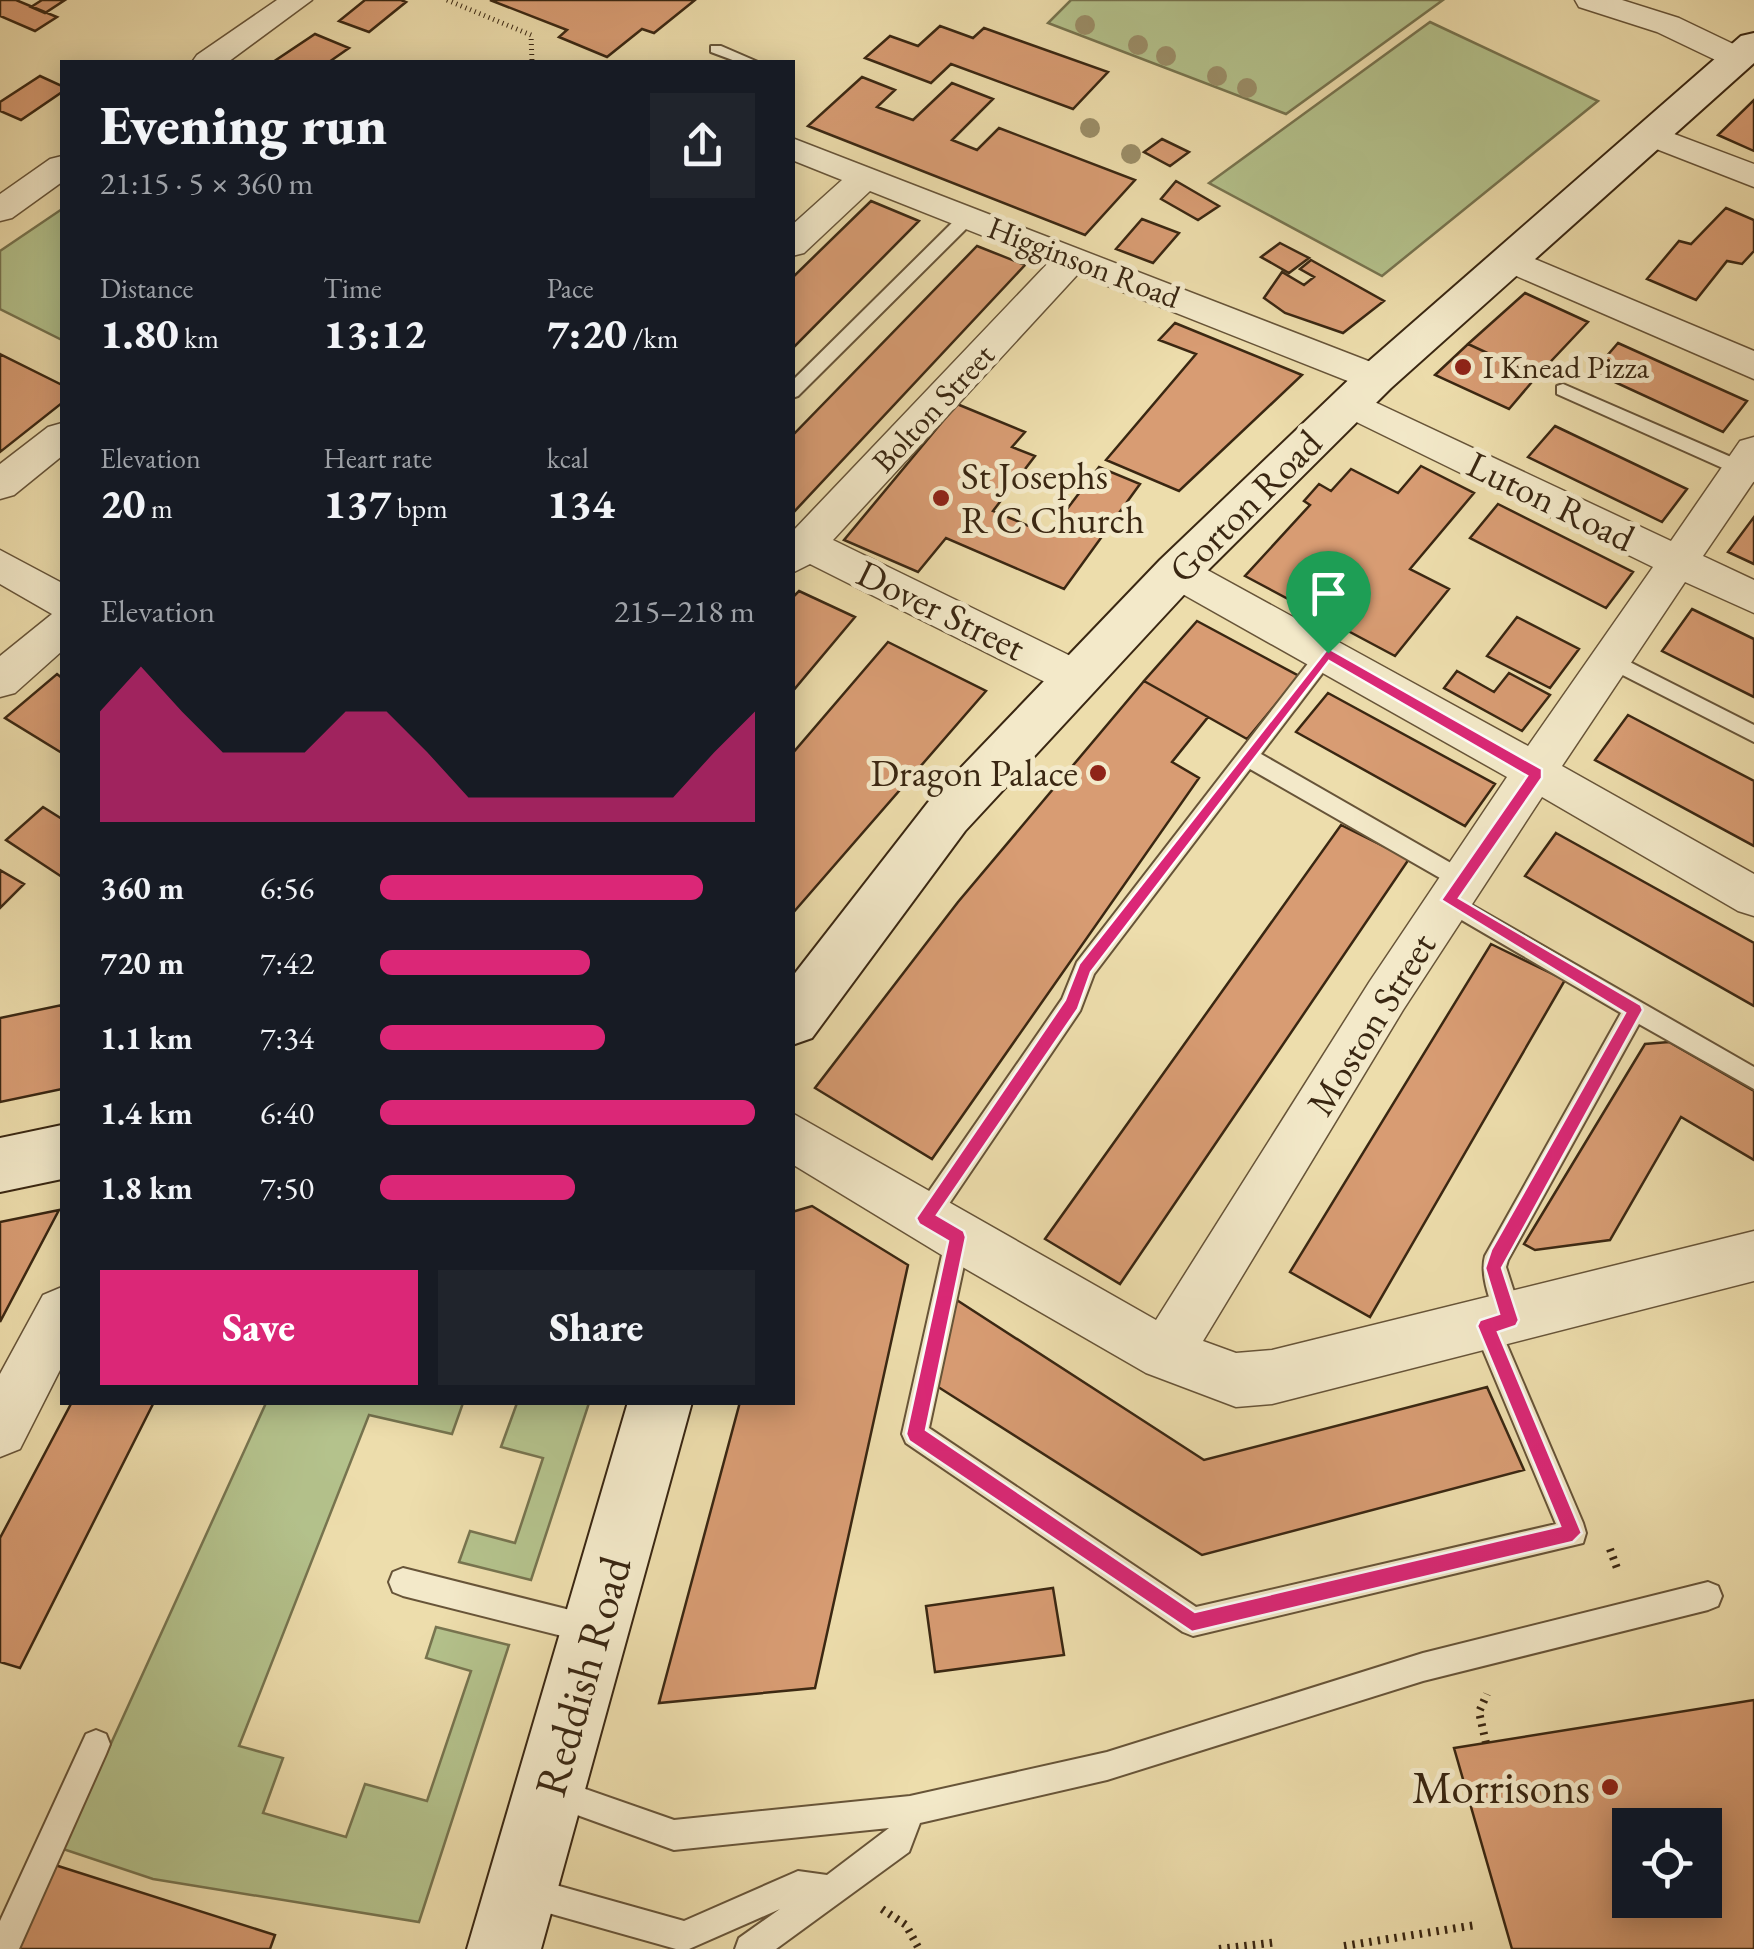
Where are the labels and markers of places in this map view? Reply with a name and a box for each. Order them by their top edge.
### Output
place label: I Knead Pizza [1483,346,1649,388]
marker: I Knead Pizza [1452,356,1474,378]
place label: St Josephs R C Church [961,451,1145,544]
marker: St Josephs R C Church [930,487,952,509]
pin [1286,551,1371,654]
place label: Dragon Palace [870,748,1078,797]
marker: Dragon Palace [1087,762,1109,784]
place label: Morrisons [1412,1758,1590,1816]
marker: Morrisons [1599,1776,1621,1798]

